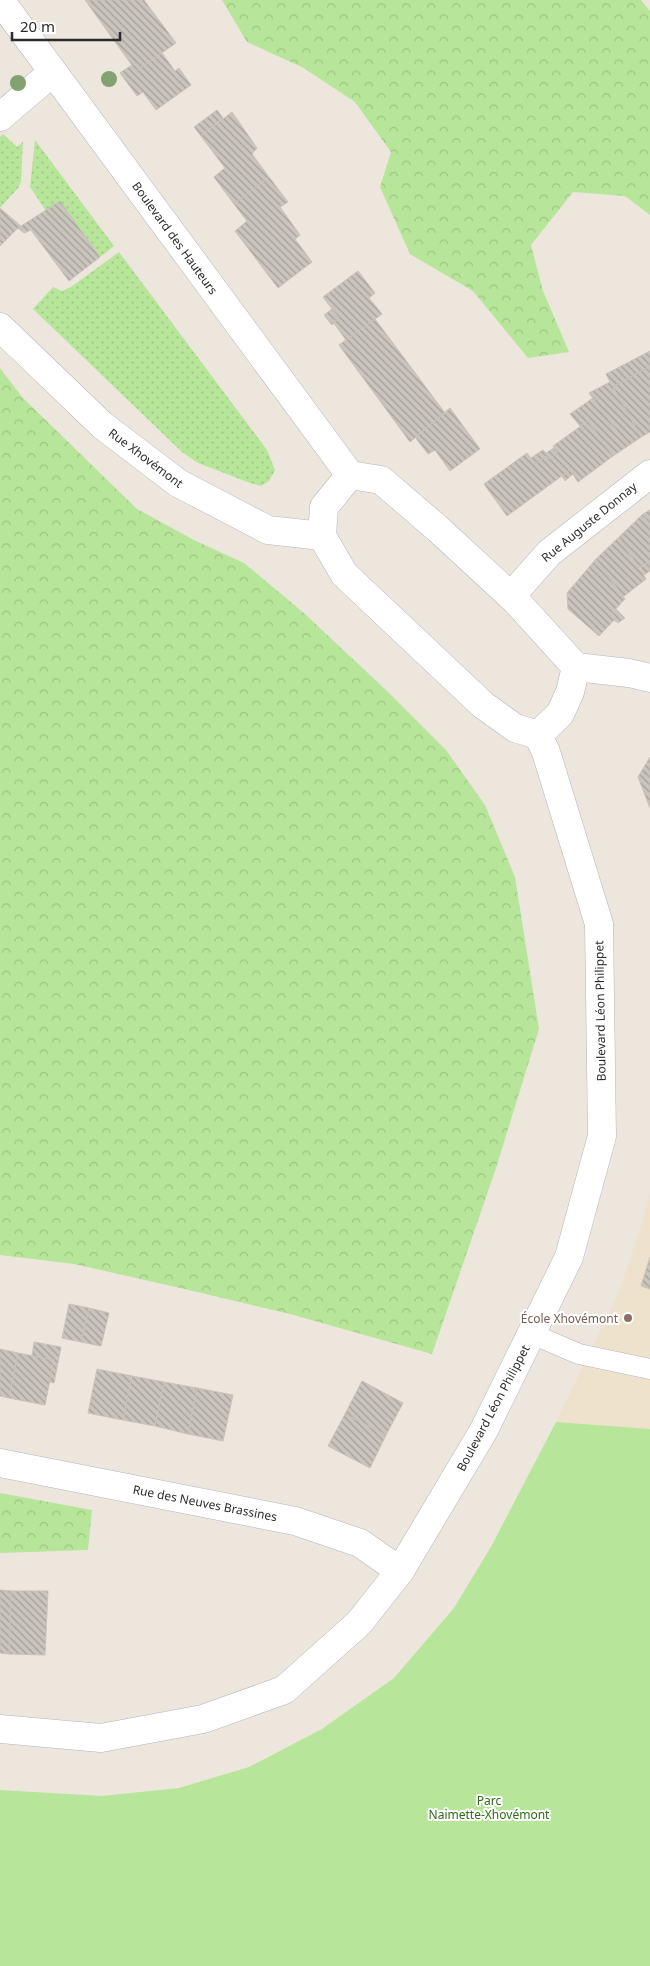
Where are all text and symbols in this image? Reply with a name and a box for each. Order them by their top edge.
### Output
scale bar [12,10,120,42]
text: 20 m [20,16,55,36]
street label: Boulevard des Hauteurs [128,178,222,298]
street label: Rue Xhovémont [105,424,187,492]
street label: Rue Auguste Donnay [538,478,641,566]
street label: Boulevard Léon Philippet [590,940,610,1082]
place label: École Xhovémont [521,1310,619,1327]
marker: École Xhovémont [622,1312,634,1324]
street label: Boulevard Léon Philippet [452,1341,534,1474]
street label: Rue des Neuves Brassines [131,1481,279,1525]
park label: Parc Naimette-Xhovémont [429,1792,550,1823]

